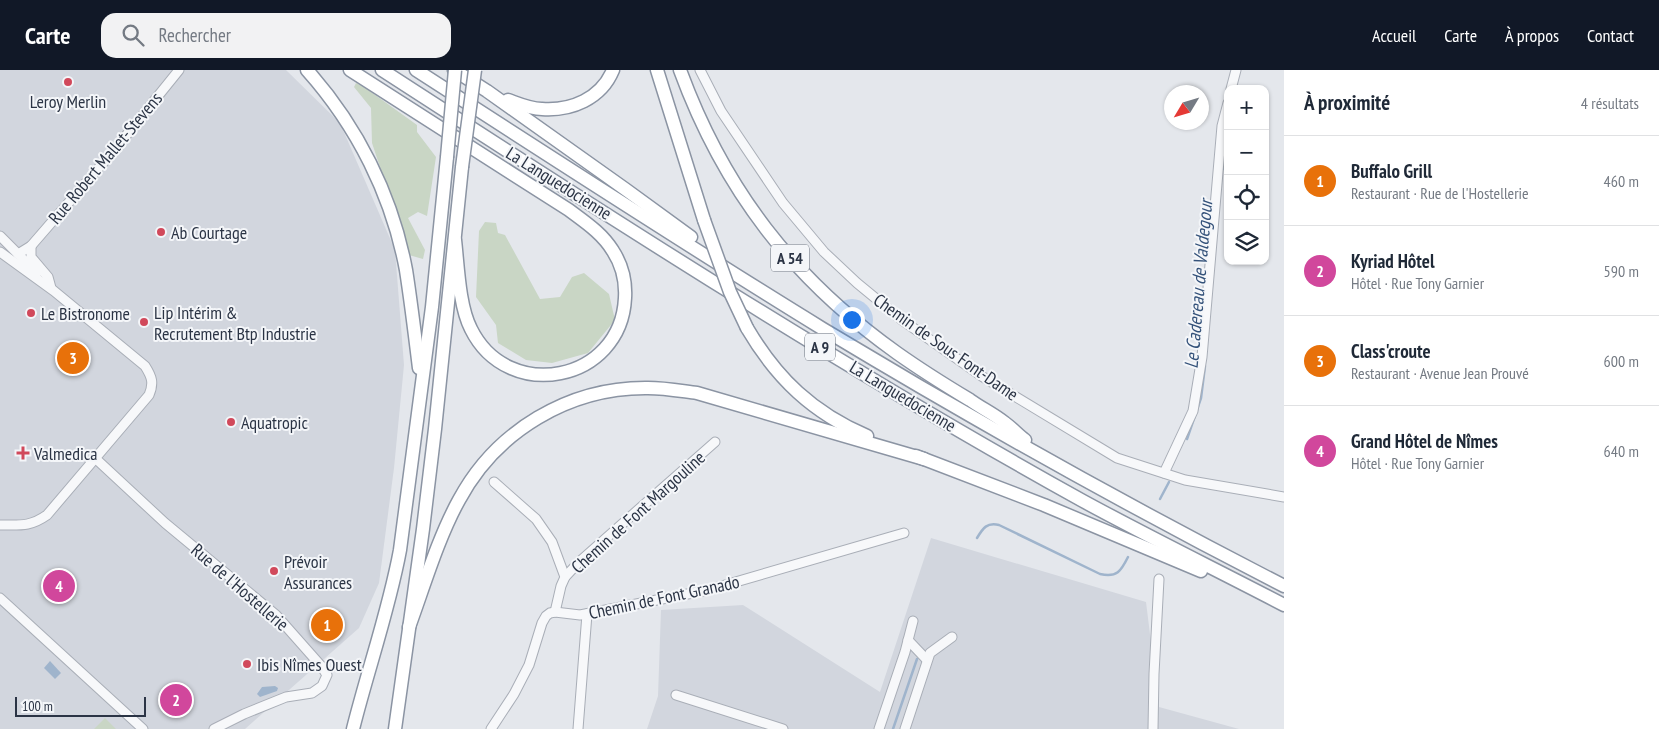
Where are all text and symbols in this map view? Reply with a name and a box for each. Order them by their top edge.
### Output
search box [101,13,451,58]
text: Carte [25,20,71,51]
icon: search [119,21,147,49]
text: Rechercher [159,23,231,47]
text: Accueil [1372,24,1416,47]
text: Carte [1444,24,1477,47]
text: À propos [1505,24,1559,47]
text: Contact [1587,24,1634,47]
marker: Leroy Merlin [62,76,74,88]
north arrow [1164,85,1209,130]
map controls [1224,85,1269,265]
button: + [1224,85,1269,130]
street label: Rue Robert Mallet-Stevens [43,87,167,229]
text: À proximité [1304,89,1390,116]
place label: Leroy Merlin [30,90,106,113]
text: 4 résultats [1581,93,1639,113]
button: − [1224,130,1269,175]
street label: La Languedocienne [502,141,616,225]
text: Buffalo Grill [1351,159,1432,183]
text: 1 [1316,171,1324,191]
text: 460 m [1604,171,1639,191]
button: locate [1224,175,1269,220]
text: Restaurant · Rue de l'Hostellerie [1351,183,1529,203]
water label: Le Cadereau de Valdegour [1179,196,1218,369]
button: layers [1224,220,1269,265]
place label: Ab Courtage [171,221,247,244]
marker: Ab Courtage [155,226,167,238]
road number: A 54 [771,244,809,272]
text: Kyriad Hôtel [1351,249,1435,273]
text: 2 [1316,261,1324,281]
text: 590 m [1604,261,1639,281]
text: Hôtel · Rue Tony Garnier [1351,273,1484,293]
street label: Chemin de Sous Font-Dame [869,288,1023,406]
place label: Lip Intérim & Recrutement Btp Industrie [154,301,317,345]
place label: Le Bistronome [41,302,130,325]
marker: Le Bistronome [25,307,37,319]
your location [839,307,865,333]
marker: Lip Intérim & Recrutement Btp Industrie [138,316,150,328]
road number: A 9 [805,334,835,360]
pin: 3 [57,339,89,377]
text: Class'croute [1351,339,1431,363]
text: 3 [1316,351,1324,371]
text: 600 m [1604,351,1639,371]
street label: La Languedocienne [846,355,960,437]
text: Restaurant · Avenue Jean Prouvé [1351,363,1529,383]
place label: Aquatropic [241,411,308,434]
marker: Aquatropic [225,416,237,428]
text: Grand Hôtel de Nîmes [1351,429,1498,453]
text: 4 [1316,441,1324,461]
text: 640 m [1604,441,1639,461]
place label: Valmedica [33,442,97,465]
marker: Valmedica [16,446,30,460]
street label: Chemin de Font Margouline [566,446,710,578]
text: Hôtel · Rue Tony Garnier [1351,453,1484,473]
street label: Rue de l'Hostellerie [186,538,294,636]
place label: Prévoir Assurances [284,550,352,594]
marker: Prévoir Assurances [268,565,280,577]
pin: 4 [43,567,75,605]
street label: Chemin de Font Granado [587,570,742,624]
pin: 1 [311,606,343,644]
place label: Ibis Nîmes Ouest [257,653,362,676]
marker: Ibis Nîmes Ouest [241,658,253,670]
pin: 2 [160,681,192,719]
scale bar [15,694,146,717]
text: 100 m [22,697,53,715]

